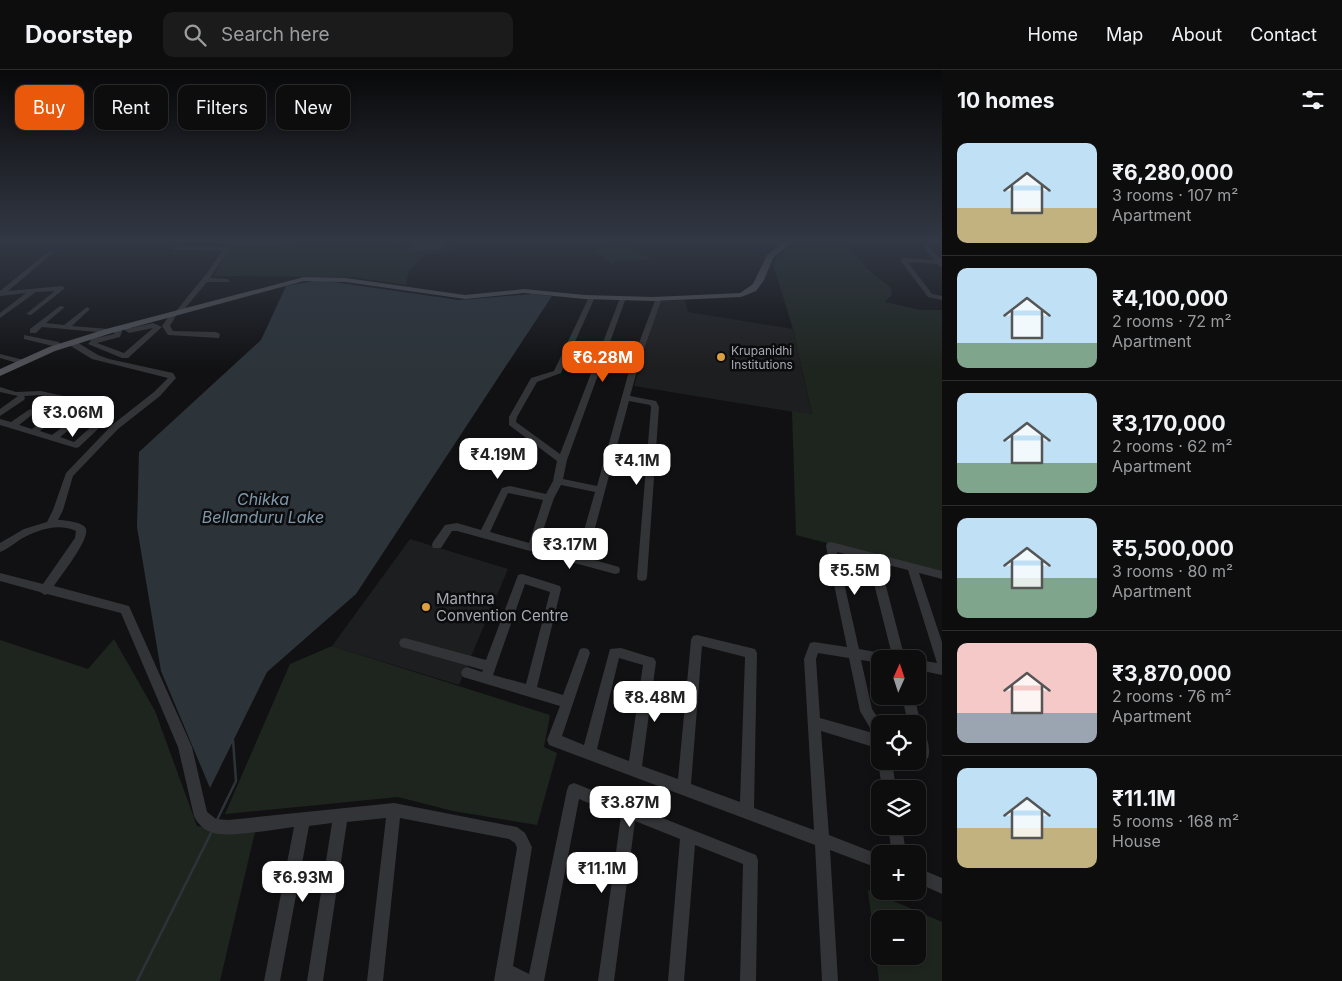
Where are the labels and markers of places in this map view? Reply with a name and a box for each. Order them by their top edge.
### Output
pin: ₹6.28M [562,340,644,383]
place label: Krupanidhi Institutions [731,343,793,372]
marker: Krupanidhi Institutions [715,351,727,363]
pin: ₹3.06M [32,396,114,438]
pin: ₹4.19M [457,438,539,480]
pin: ₹4.1M [602,444,672,486]
pin: ₹3.17M [529,528,611,570]
pin: ₹5.5M [820,554,890,596]
place label: Manthra Convention Centre [436,589,569,625]
marker: Manthra Convention Centre [420,601,432,613]
pin: ₹8.48M [614,680,696,723]
pin: ₹3.87M [589,786,671,828]
pin: ₹11.1M [561,852,643,894]
pin: ₹6.93M [262,860,344,903]

